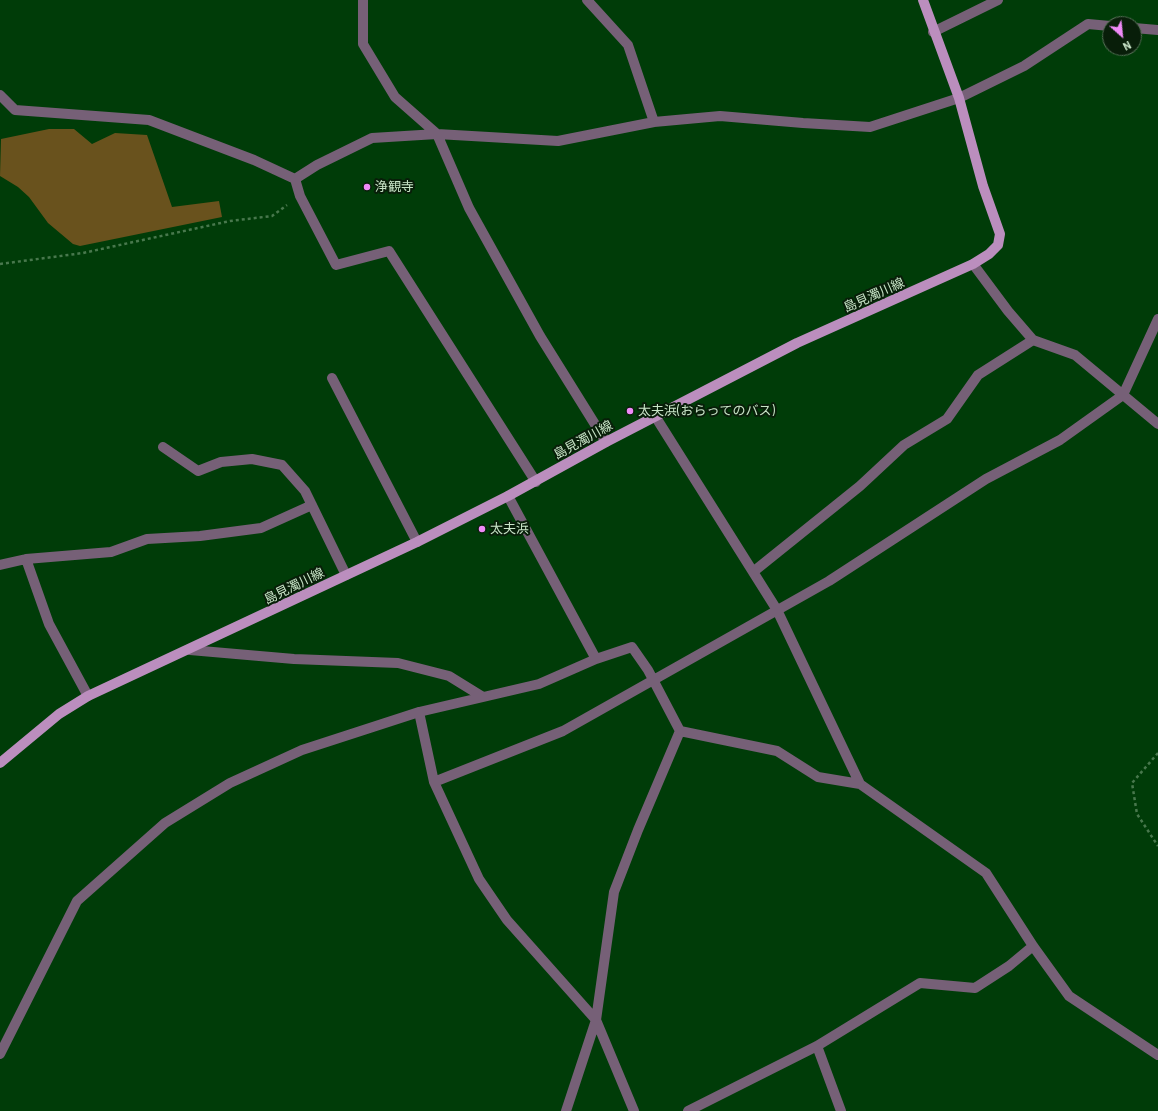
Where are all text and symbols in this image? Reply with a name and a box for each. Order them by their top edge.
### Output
north arrow [1102,16,1142,56]
text: N [1121,39,1133,54]
place label: 浄観寺 [375,179,414,195]
marker: 浄観寺 [362,182,372,192]
street label: 島見濁川線 [841,275,907,315]
place label: 太夫浜(おらってのバス) [638,403,775,419]
marker: 太夫浜(おらってのバス) [625,406,635,416]
street label: 島見濁川線 [551,417,615,463]
place label: 太夫浜 [490,521,529,537]
marker: 太夫浜 [477,524,487,534]
street label: 島見濁川線 [261,565,327,607]

